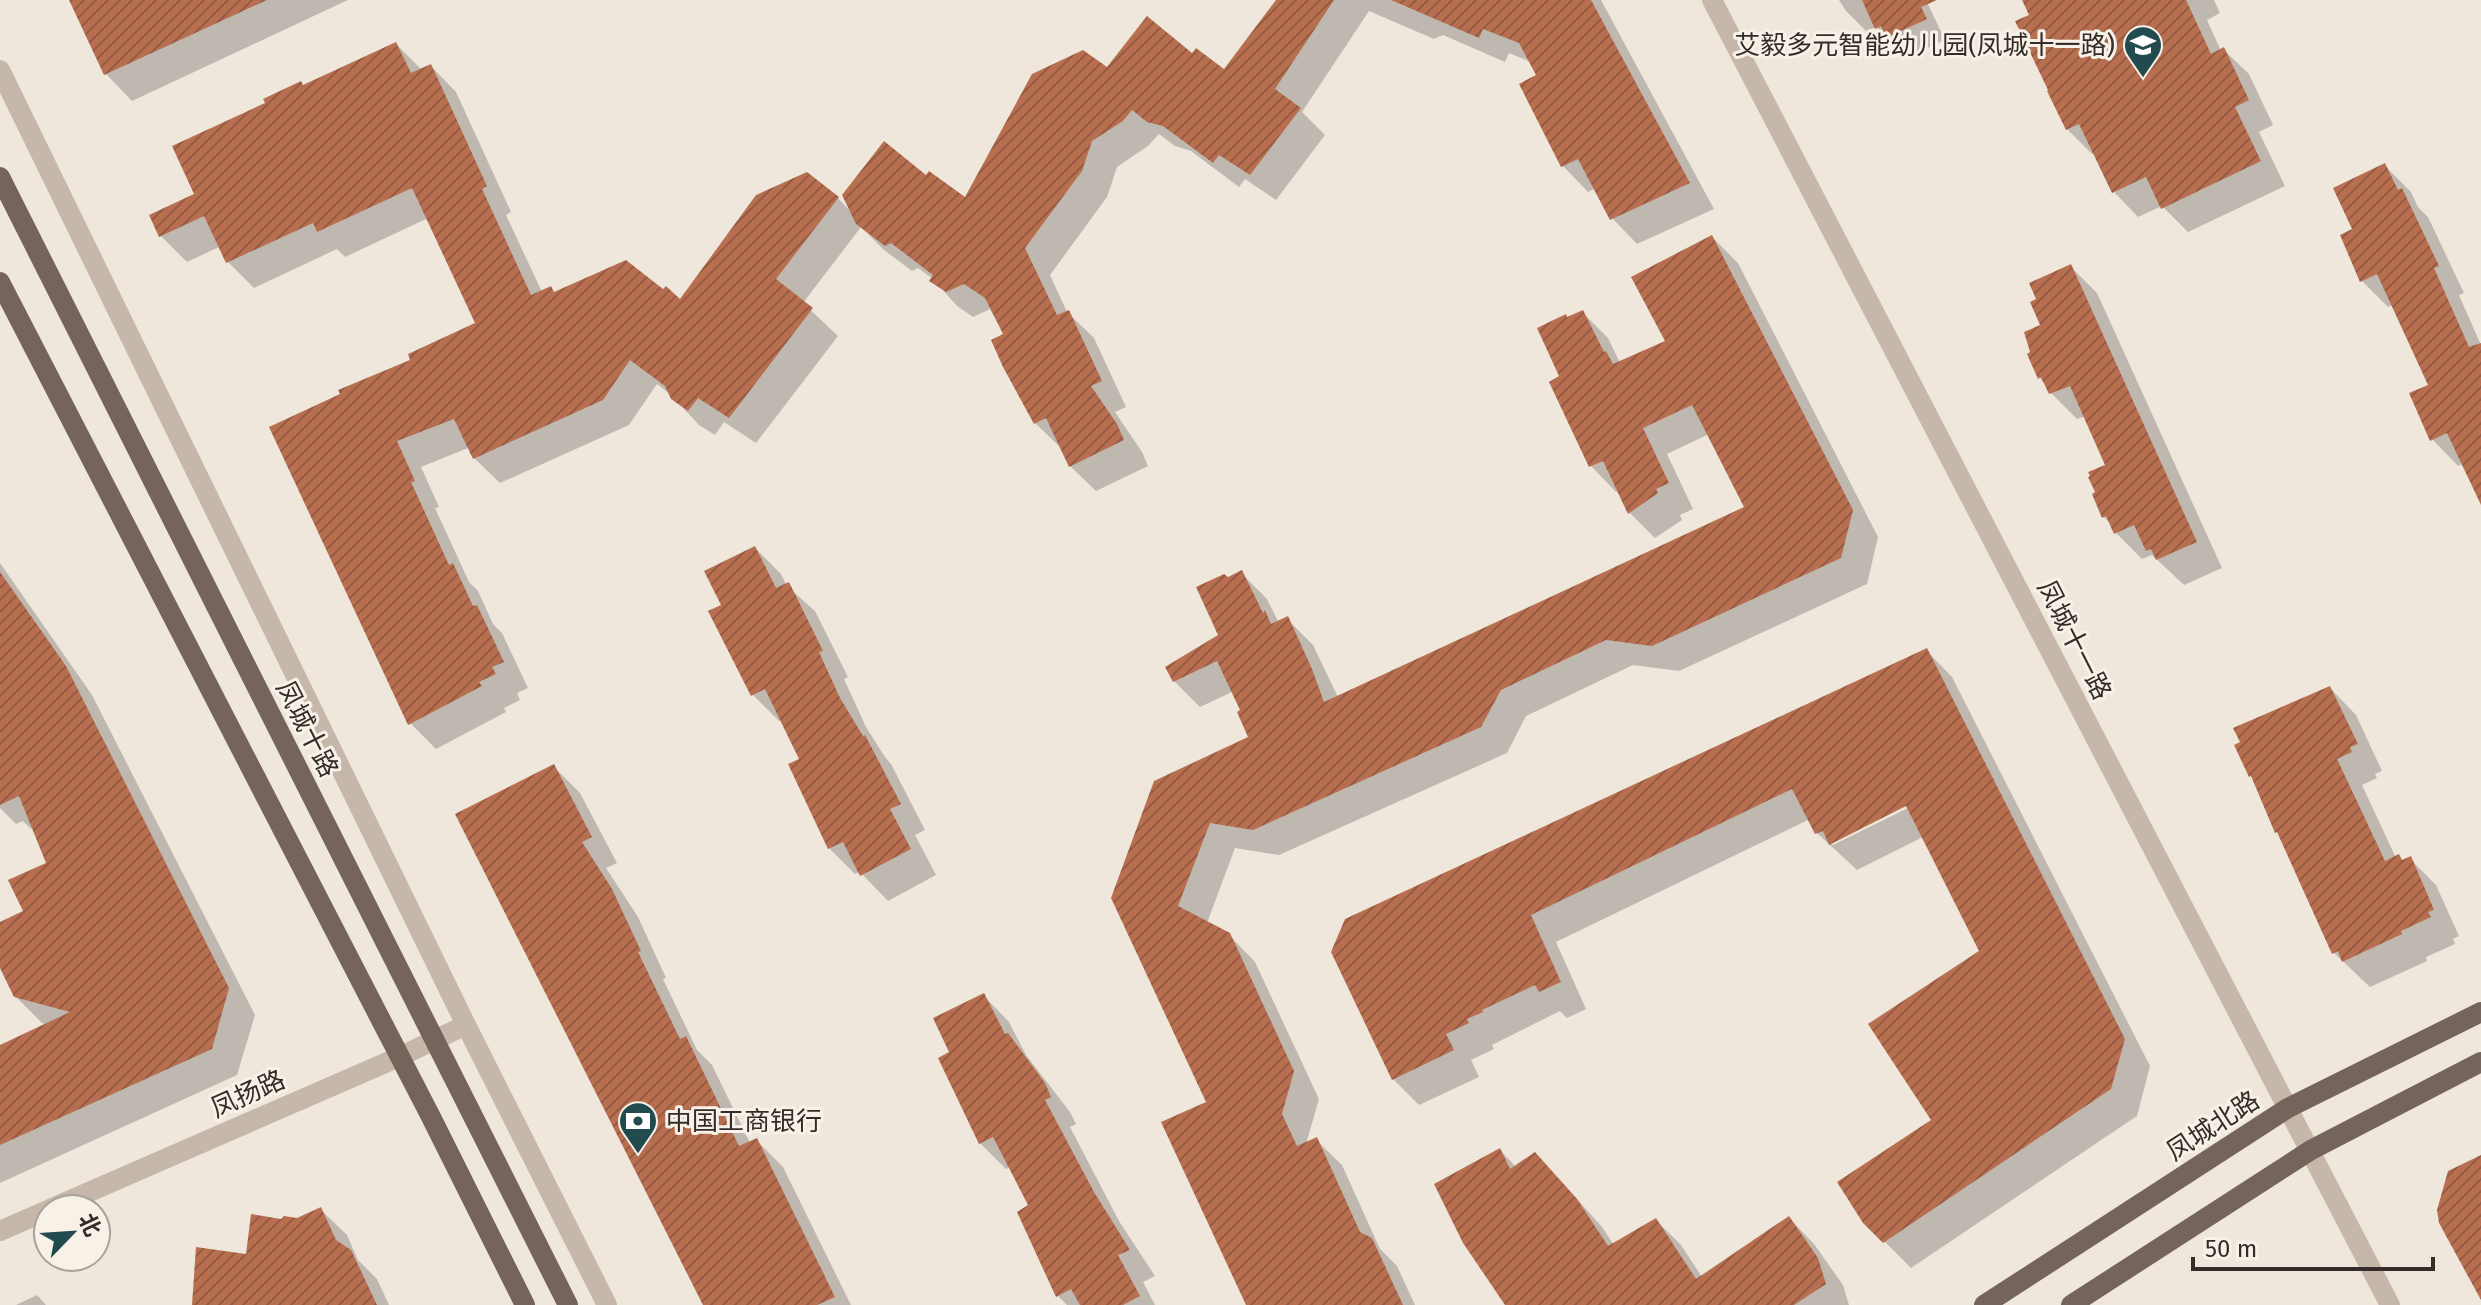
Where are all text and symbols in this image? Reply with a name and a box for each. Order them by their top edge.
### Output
school or university icon: 艾毅多元智能幼儿园(凤城十一路) [2122,24,2164,79]
place label: 艾毅多元智能幼儿园(凤城十一路) [1734,30,2115,61]
street label: 凤城十一路 [2031,575,2117,705]
street label: 凤城十路 [270,676,344,782]
street label: 凤扬路 [206,1064,290,1124]
street label: 凤城北路 [2161,1085,2265,1167]
bank icon: 中国工商银行 [617,1100,659,1155]
place label: 中国工商银行 [666,1106,822,1137]
north arrow [32,1193,112,1273]
text: 北 [73,1209,107,1240]
scale bar [2193,1221,2433,1271]
text: 50 m [2205,1235,2257,1263]

